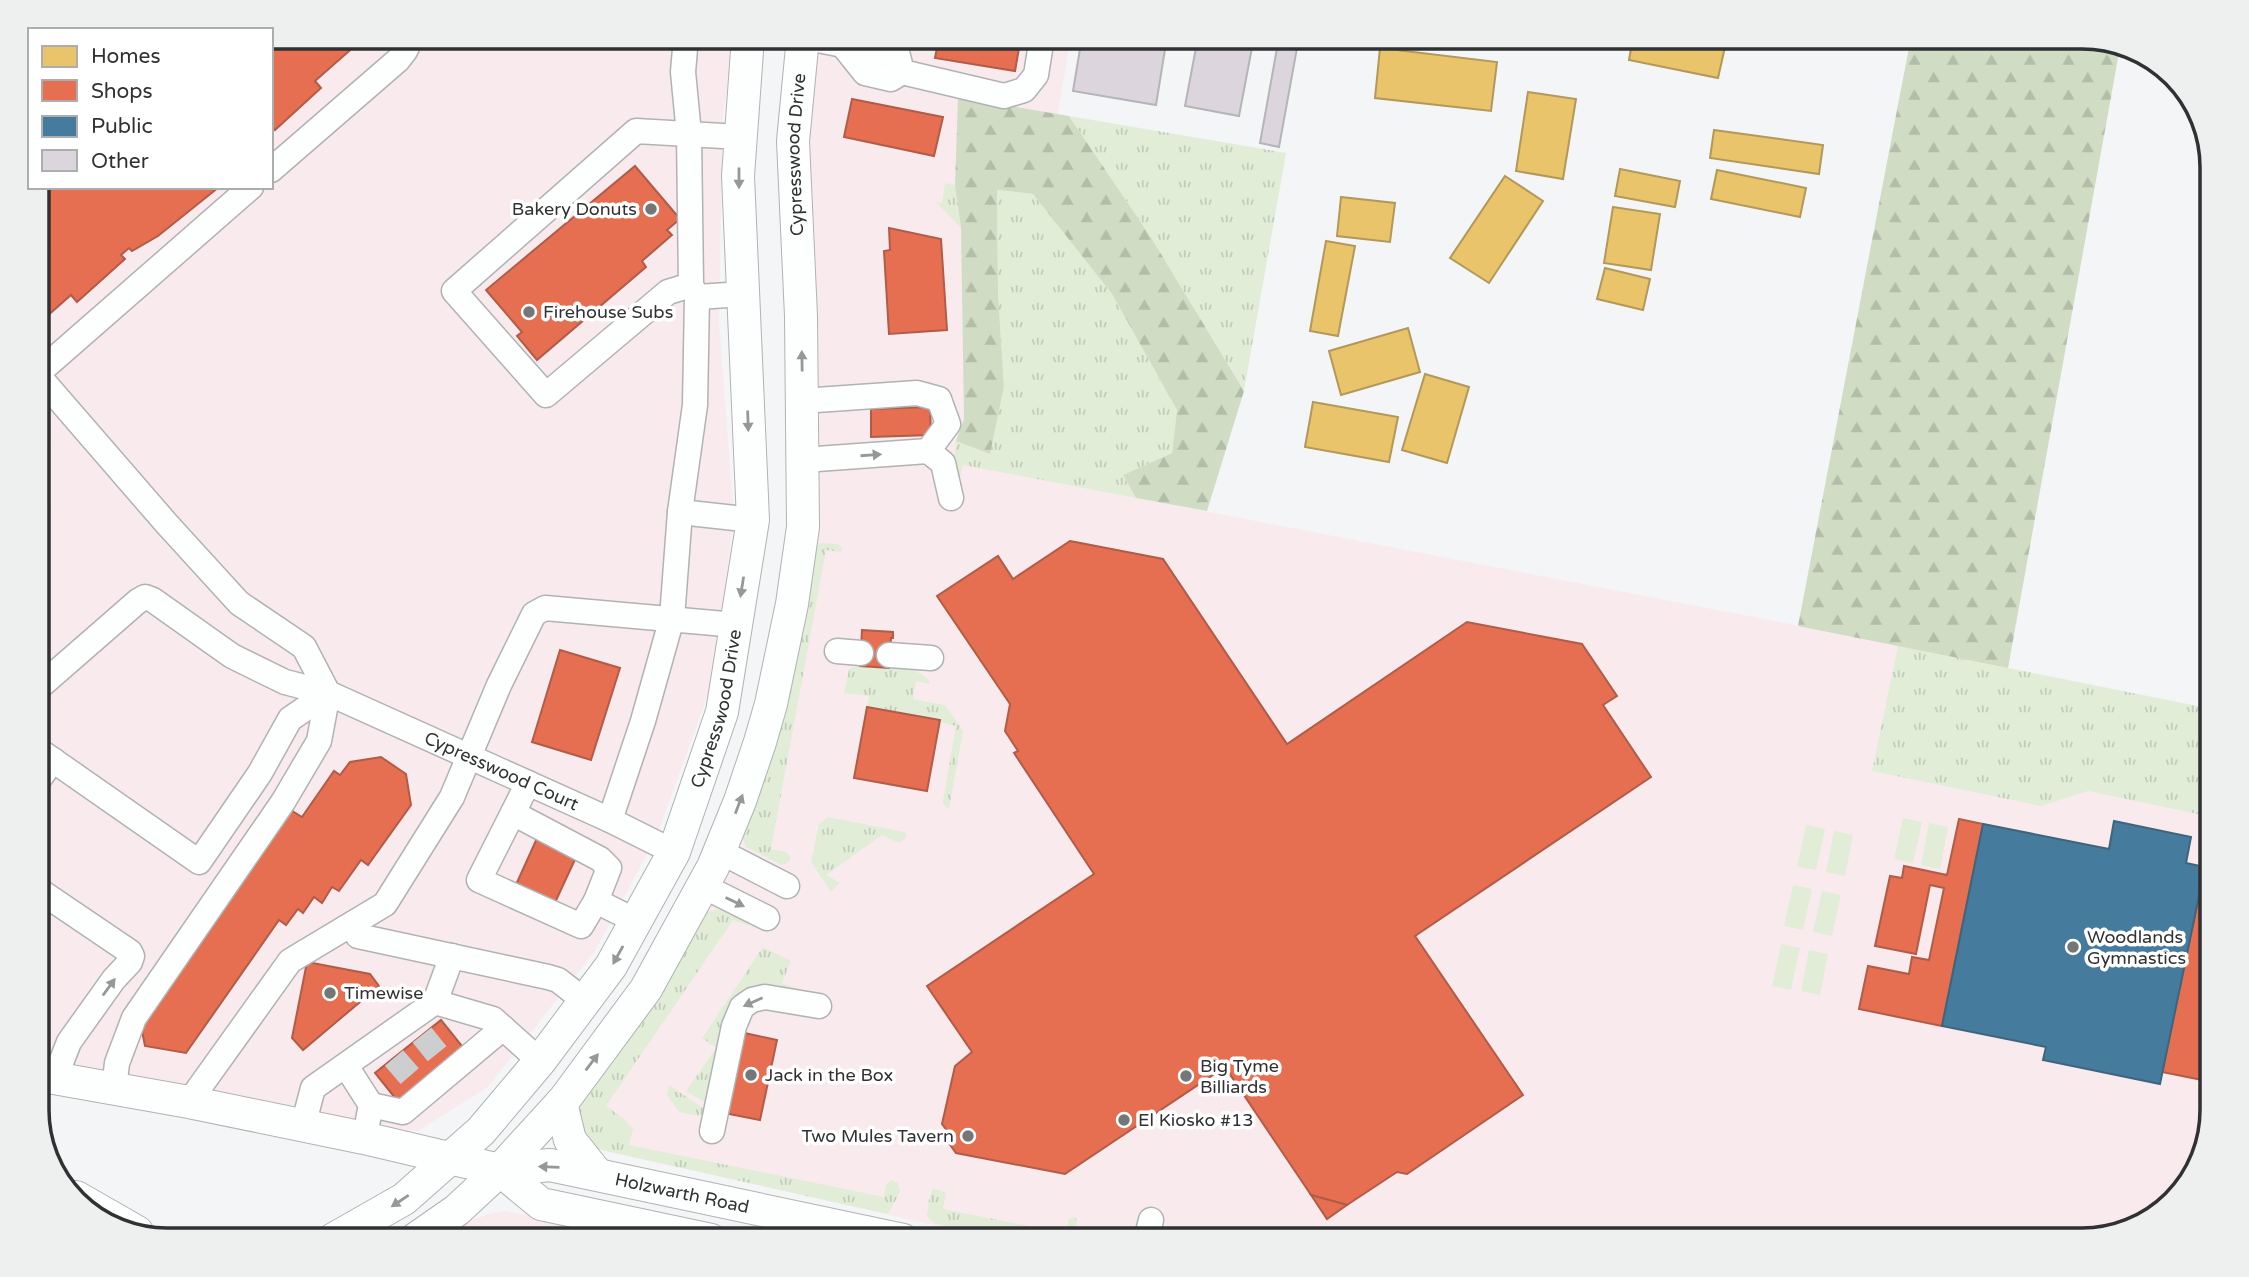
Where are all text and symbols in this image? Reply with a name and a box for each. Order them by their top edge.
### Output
legend [28,28,273,189]
text: Homes [91,44,161,69]
street label: Cypresswood Drive [782,72,810,237]
text: Shops [91,79,153,104]
text: Public [91,114,153,139]
text: Other [91,149,149,174]
one-way arrow [733,167,745,189]
place label: Bakery Donuts [512,198,637,220]
marker: Bakery Donuts [643,201,659,217]
place label: Firehouse Subs [543,301,673,323]
marker: Firehouse Subs [521,304,537,320]
one-way arrow [796,349,808,371]
one-way arrow [743,410,754,432]
one-way arrow [860,450,882,461]
one-way arrow [736,576,747,598]
street label: Cypresswood Drive [686,628,746,791]
street label: Cypresswood Court [421,727,582,815]
one-way arrow [734,793,745,814]
one-way arrow [725,897,745,908]
place label: Woodlands Gymnastics [2087,926,2186,969]
marker: Woodlands Gymnastics [2065,939,2081,955]
one-way arrow [612,945,624,964]
one-way arrow [102,978,116,996]
place label: Timewise [344,982,423,1004]
marker: Timewise [322,985,338,1001]
one-way arrow [743,996,763,1008]
one-way arrow [584,1054,599,1072]
place label: Big Tyme Billiards [1200,1055,1279,1098]
place label: Jack in the Box [765,1064,893,1086]
marker: Jack in the Box [743,1067,759,1083]
marker: Big Tyme Billiards [1178,1068,1194,1084]
place label: El Kiosko #13 [1138,1109,1254,1131]
marker: El Kiosko #13 [1116,1112,1132,1128]
place label: Two Mules Tavern [802,1125,954,1147]
marker: Two Mules Tavern [960,1128,976,1144]
one-way arrow [538,1161,560,1172]
street label: Holzwarth Road [613,1168,751,1218]
one-way arrow [391,1194,409,1208]

